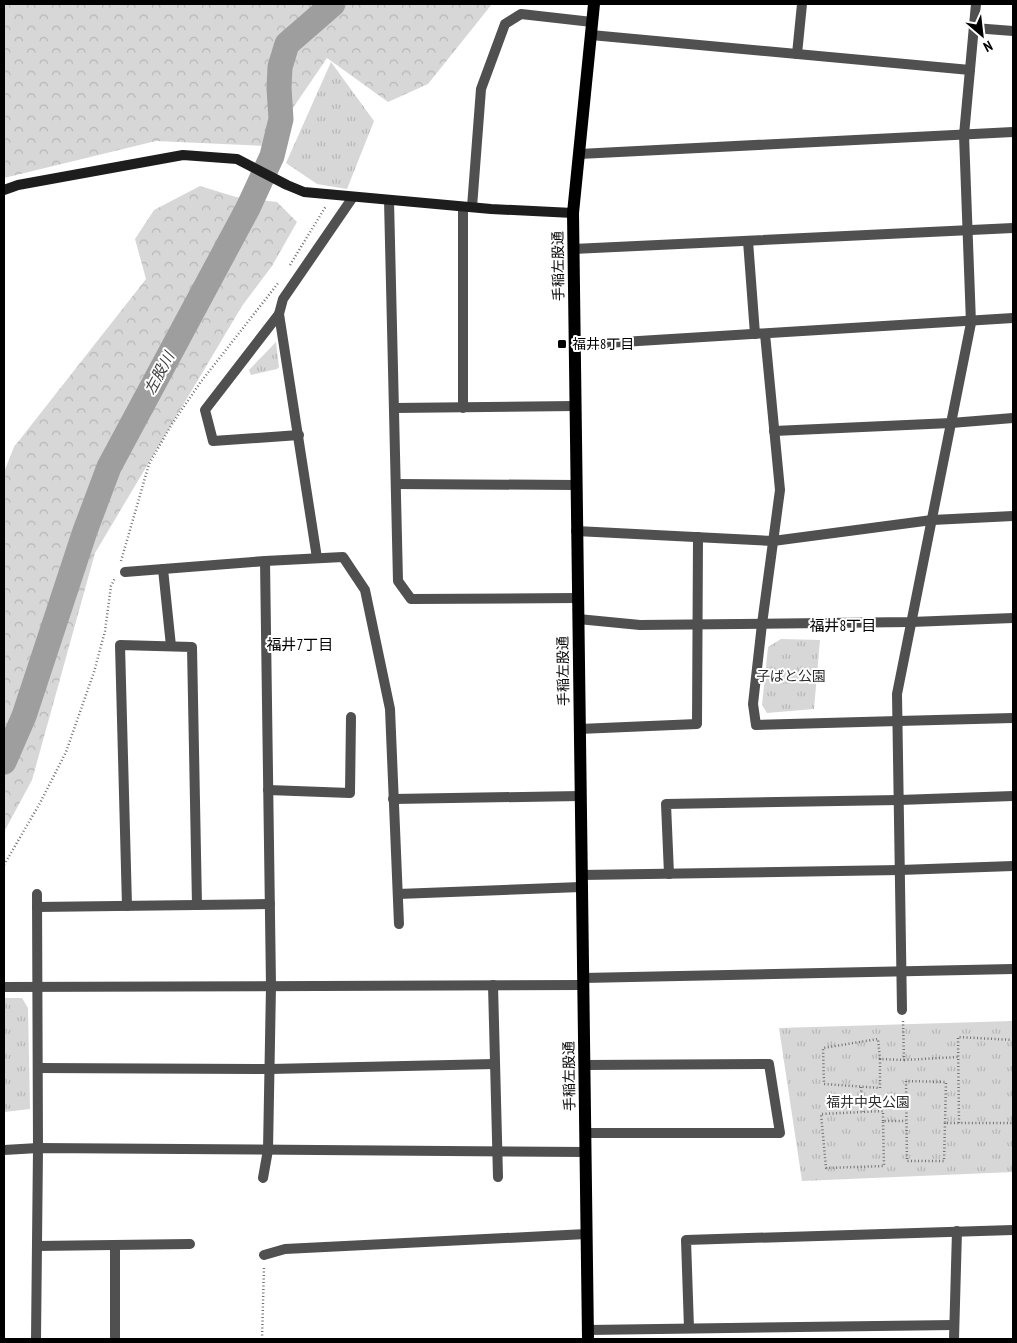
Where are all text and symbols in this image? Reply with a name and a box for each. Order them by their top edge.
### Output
north arrow [957,10,1007,60]
text: N [981,37,996,56]
street label: 手稲左股通 [548,231,568,301]
place label: 福井8丁目 [572,335,634,353]
marker: 福井8丁目 [556,338,568,350]
water label: 左股川 [140,347,179,397]
district label: 福井8丁目 [810,616,876,635]
district label: 福井7丁目 [267,635,333,654]
street label: 手稲左股通 [553,636,573,706]
park label: 子ばと公園 [756,667,826,685]
street label: 手稲左股通 [559,1041,579,1111]
park label: 福井中央公園 [826,1093,910,1111]

